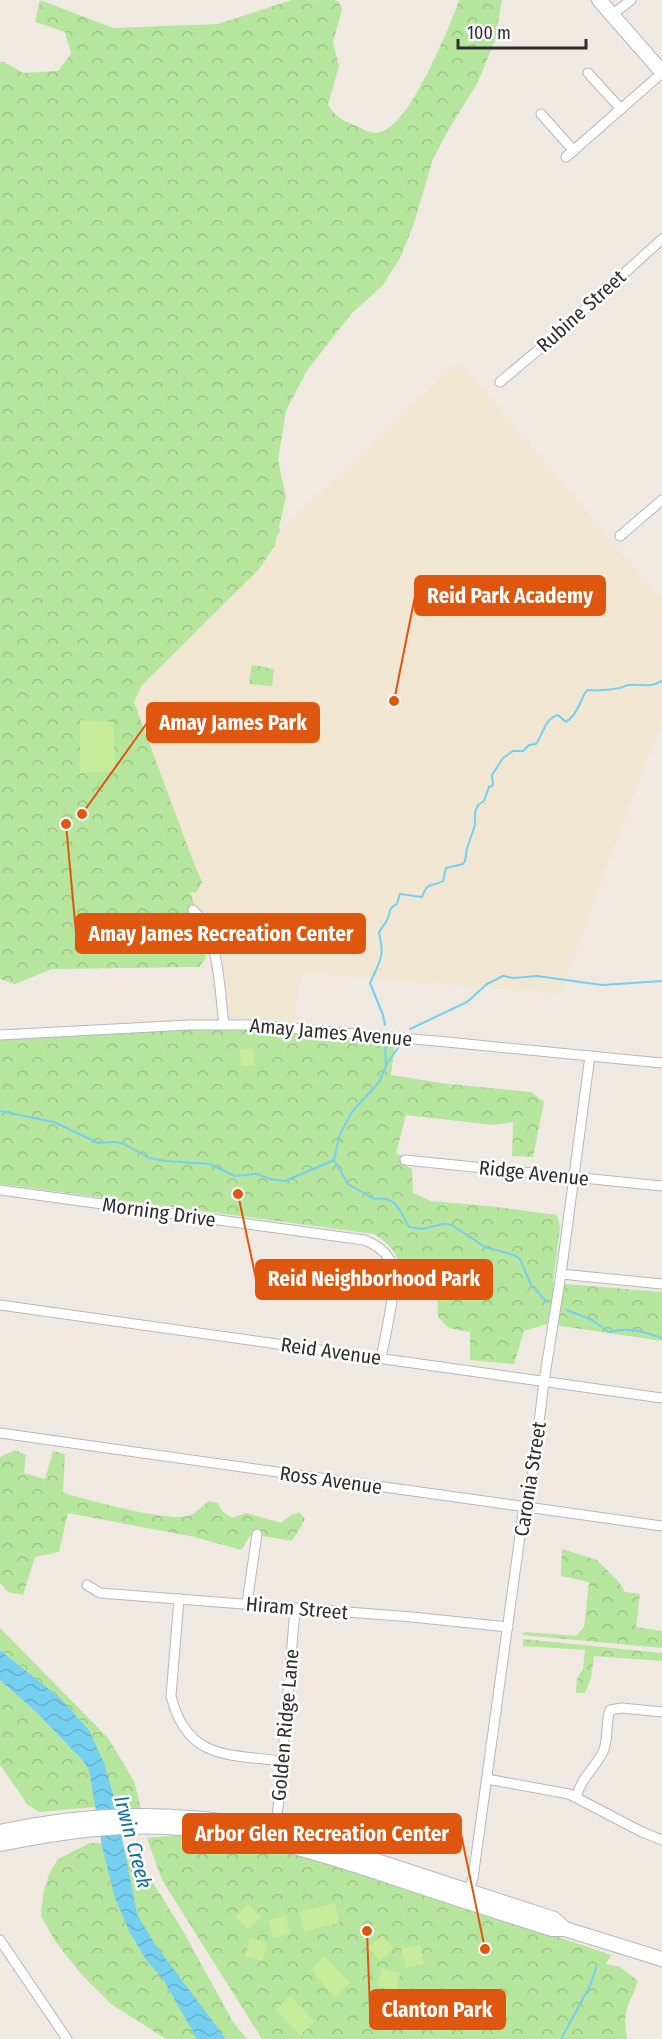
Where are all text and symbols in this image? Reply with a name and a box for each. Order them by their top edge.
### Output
scale bar [458,12,586,50]
text: 100 m [467,22,511,44]
street label: Rubine Street [532,265,631,357]
callout: Reid Park Academy [415,576,605,615]
text: Reid Park Academy [427,583,594,609]
callout: Amay James Park [147,703,319,742]
text: Amay James Park [158,710,307,736]
callout: Amay James Recreation Center [76,914,365,953]
text: Amay James Recreation Center [88,921,354,947]
street label: Amay James Avenue [249,1013,413,1051]
street label: Ridge Avenue [478,1155,590,1191]
street label: Morning Drive [101,1192,217,1232]
callout: Reid Neighborhood Park [256,1260,492,1299]
text: Reid Neighborhood Park [268,1266,480,1292]
street label: Reid Avenue [279,1332,383,1370]
street label: Caronia Street [509,1419,551,1538]
street label: Ross Avenue [278,1461,384,1499]
street label: Hiram Street [245,1592,350,1624]
street label: Golden Ridge Lane [266,1648,304,1802]
water label: Irwin Creek [108,1793,158,1891]
callout: Arbor Glen Recreation Center [183,1814,461,1853]
text: Arbor Glen Recreation Center [194,1821,449,1847]
callout: Clanton Park [370,1990,505,2029]
text: Clanton Park [382,1997,493,2023]

